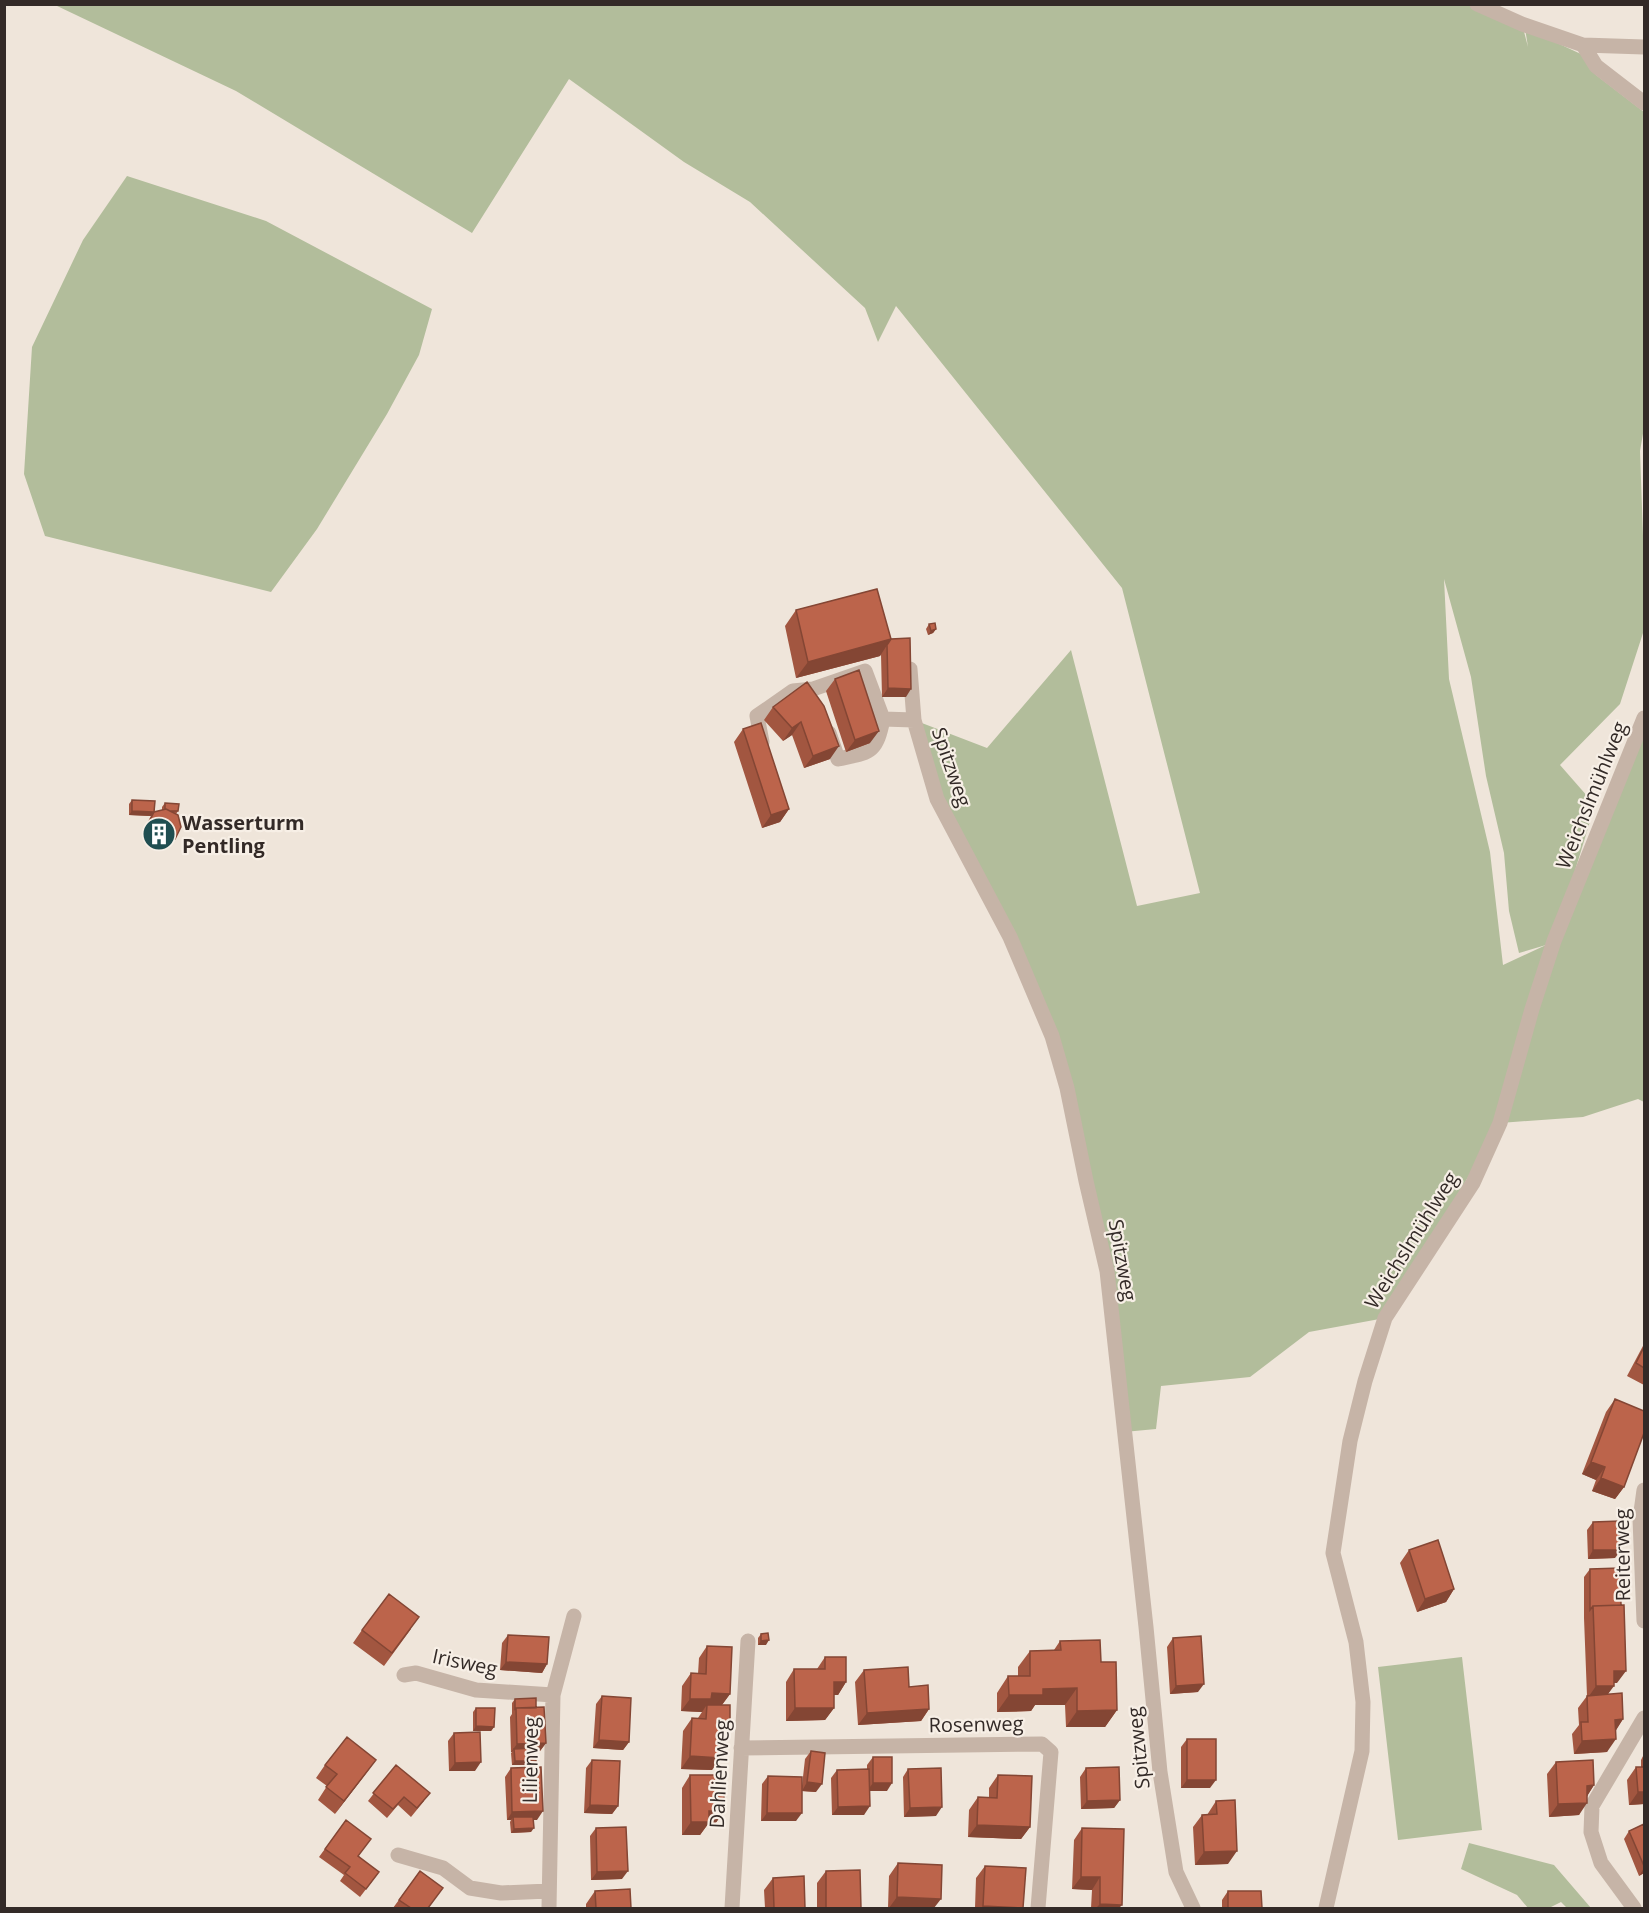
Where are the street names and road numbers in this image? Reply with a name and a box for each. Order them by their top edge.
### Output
street label: Weichslmühlweg [1549,717,1633,873]
street label: Spitzweg [926,724,978,810]
street label: Weichslmühlweg [1358,1166,1464,1314]
street label: Spitzweg [1103,1217,1143,1303]
street label: Reiterweg [1608,1508,1636,1602]
street label: Irisweg [430,1642,500,1682]
street label: Spitzweg [1120,1706,1156,1790]
street label: Rosenweg [928,1710,1024,1738]
street label: Lilienweg [516,1716,544,1804]
street label: Dahlienweg [703,1719,735,1829]

